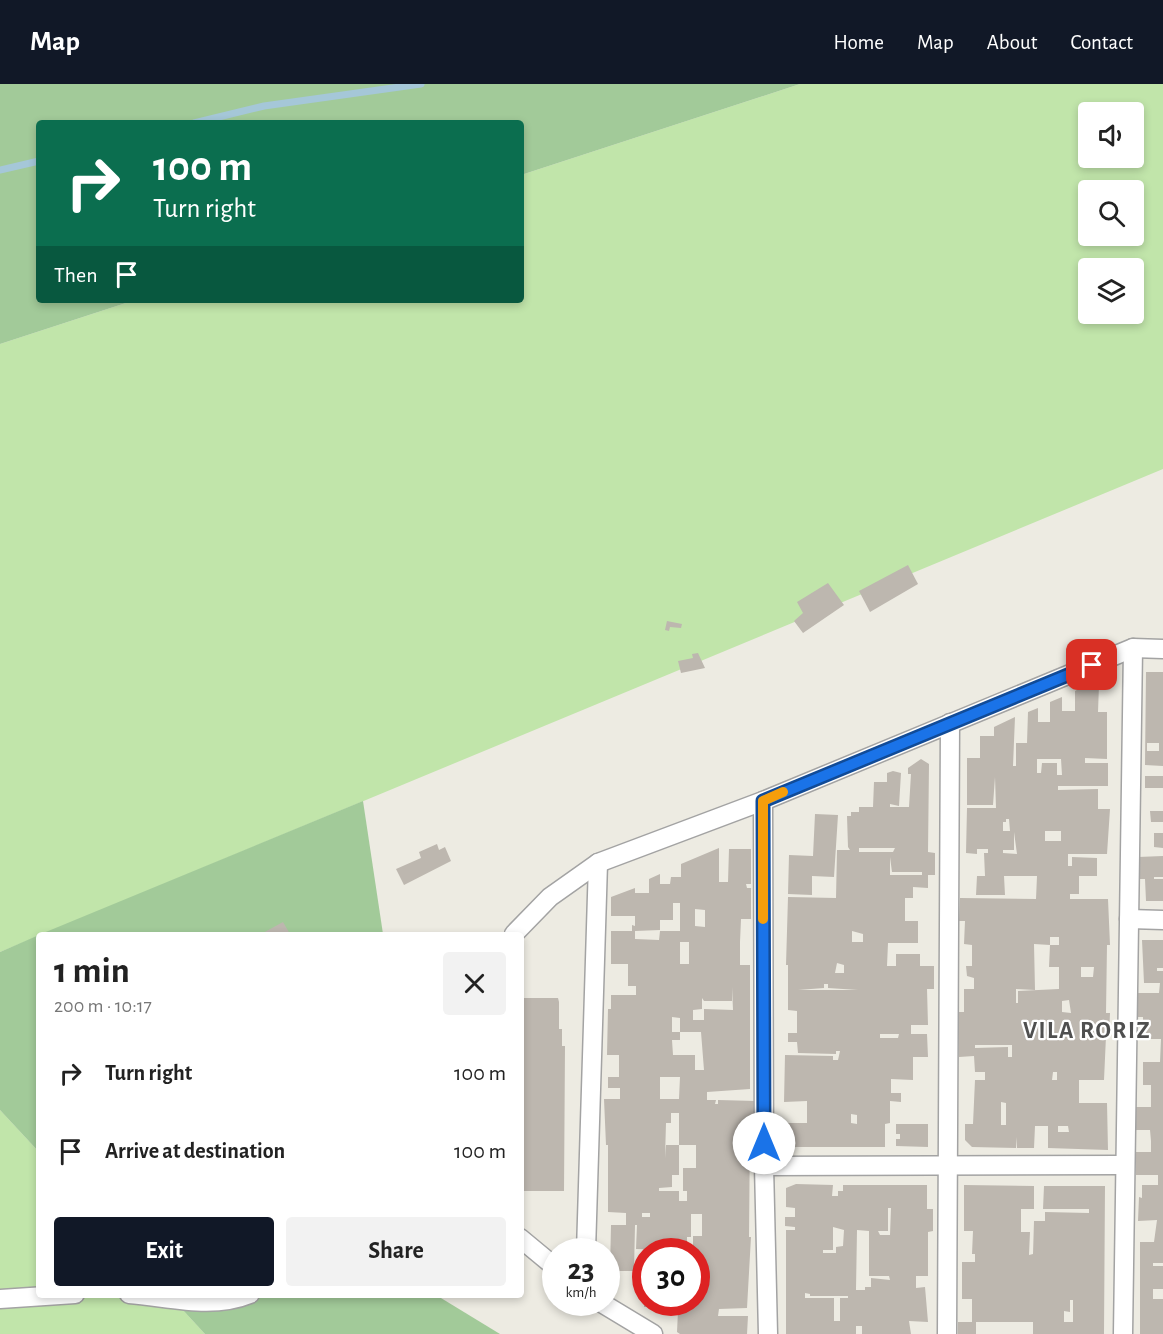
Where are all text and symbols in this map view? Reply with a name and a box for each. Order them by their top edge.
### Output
text: Map [30,28,80,56]
text: Home [833,32,884,53]
text: Map [917,32,954,53]
text: About [987,32,1037,53]
text: Contact [1070,32,1133,53]
map controls [1078,102,1144,324]
button: sound [1078,102,1144,168]
icon: right [54,144,132,222]
text: 100 m [153,146,252,188]
button: search [1078,180,1144,246]
text: Turn right [153,195,256,222]
icon: arrive [110,258,143,291]
button: layers [1078,258,1144,324]
text: Then [54,264,98,286]
pin [1066,639,1117,690]
icon: arrive [1075,648,1108,681]
button: close [443,952,506,1015]
text: 1 min [54,953,130,989]
text: 200 m · 10:17 [54,996,152,1016]
district label: VILA RORIZ [1023,1019,1151,1043]
icon: right [54,1057,87,1090]
text: Turn right [105,1062,192,1084]
text: 100 m [454,1062,506,1084]
position arrow [732,1111,796,1175]
icon: arrive [54,1135,87,1168]
text: Arrive at destination [105,1140,285,1162]
text: 100 m [454,1140,506,1162]
button: Exit [54,1217,274,1286]
button: Share [286,1217,506,1286]
speed limit sign: 30 [632,1238,710,1316]
text: 23 [567,1255,595,1285]
text: km/h [566,1285,596,1300]

